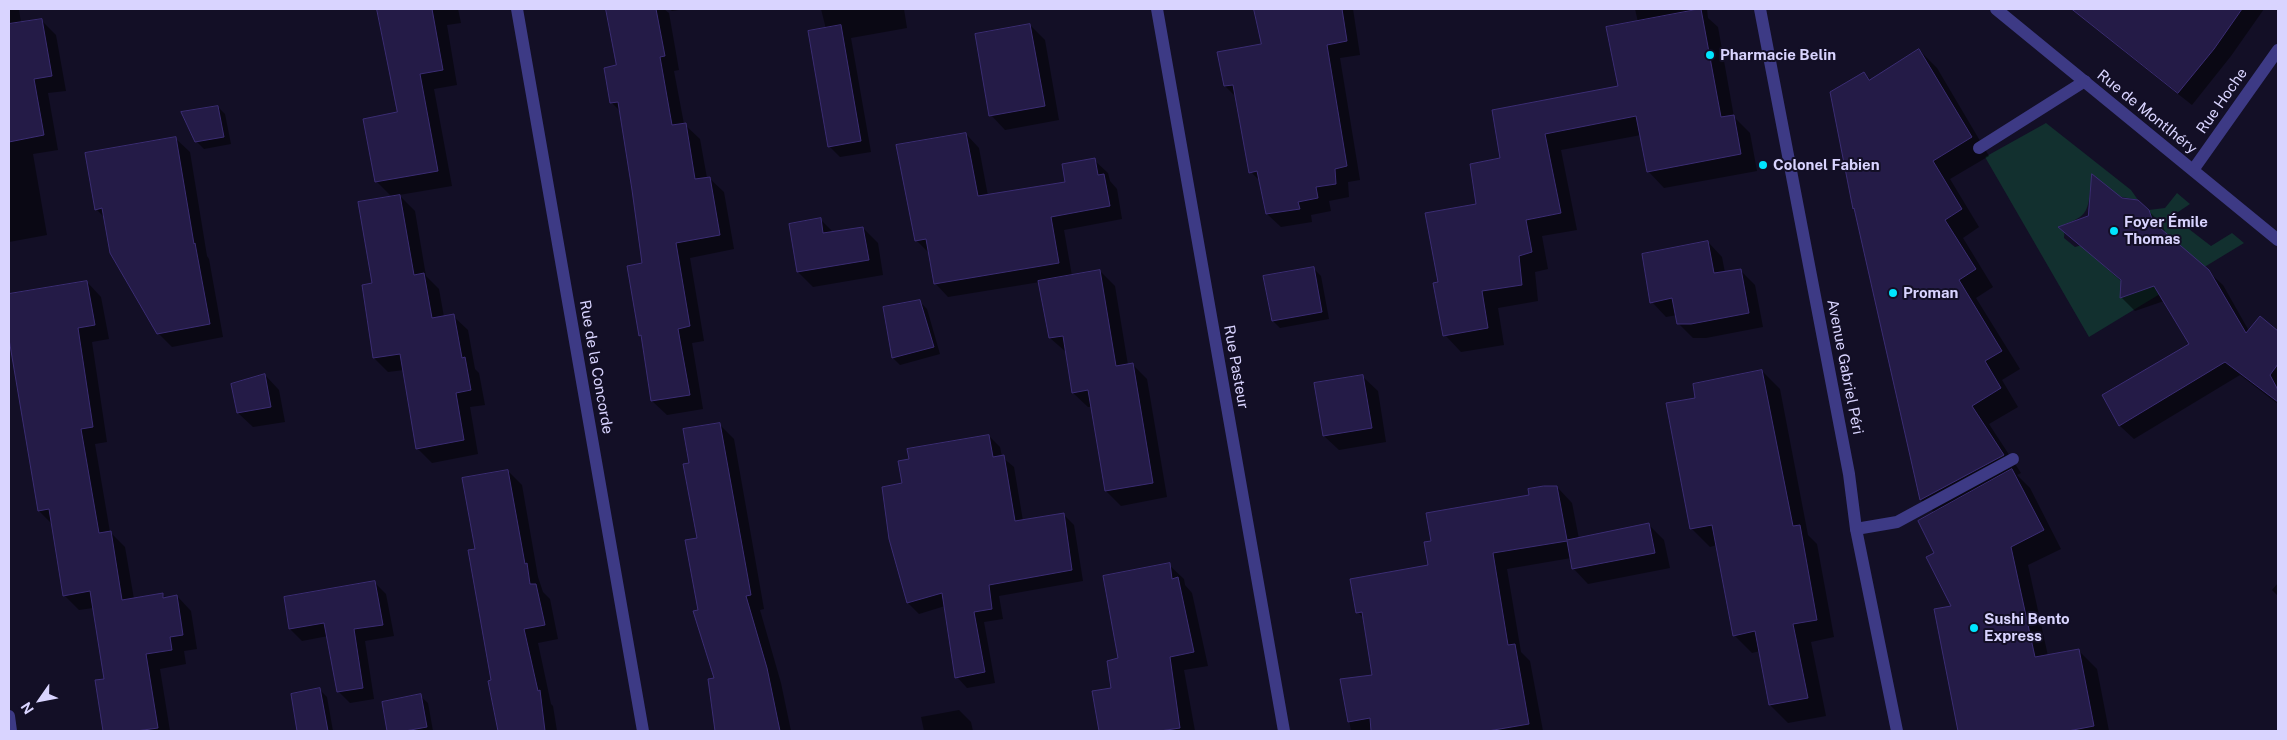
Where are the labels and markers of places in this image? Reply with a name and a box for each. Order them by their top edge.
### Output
place label: Pharmacie Belin [1720,46,1836,64]
marker: Pharmacie Belin [1704,49,1716,61]
place label: Colonel Fabien [1773,156,1880,174]
marker: Colonel Fabien [1757,159,1769,171]
place label: Foyer Émile Thomas [2124,213,2208,248]
marker: Foyer Émile Thomas [2108,225,2120,237]
place label: Proman [1903,284,1958,302]
marker: Proman [1887,287,1899,299]
place label: Sushi Bento Express [1984,610,2070,645]
marker: Sushi Bento Express [1968,622,1980,634]

